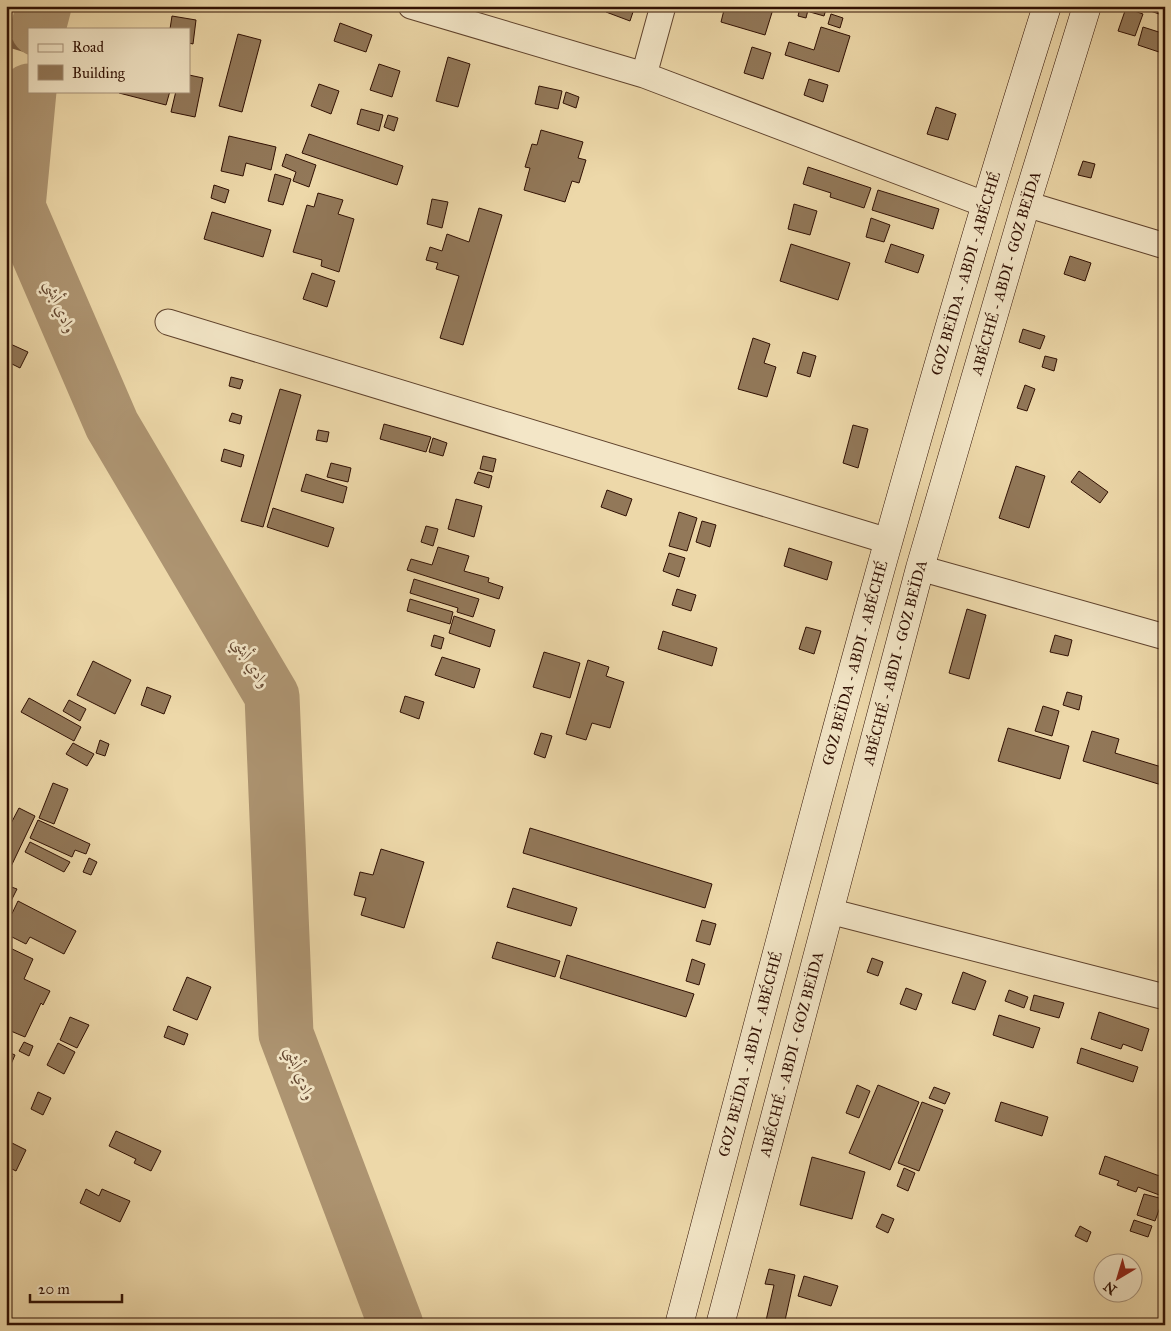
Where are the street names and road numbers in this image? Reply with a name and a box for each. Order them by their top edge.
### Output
street label: GOZ BEÏDA - ABDI - ABÉCHÉ [927,169,1004,377]
street label: ABÉCHÉ - ABDI - GOZ BEÏDA [967,169,1045,378]
street label: GOZ BEÏDA - ABDI - ABÉCHÉ [818,558,892,767]
street label: ABÉCHÉ - ABDI - GOZ BEÏDA [859,558,931,768]
street label: GOZ BEÏDA - ABDI - ABÉCHÉ [714,949,786,1159]
street label: ABÉCHÉ - ABDI - GOZ BEÏDA [756,950,827,1160]

